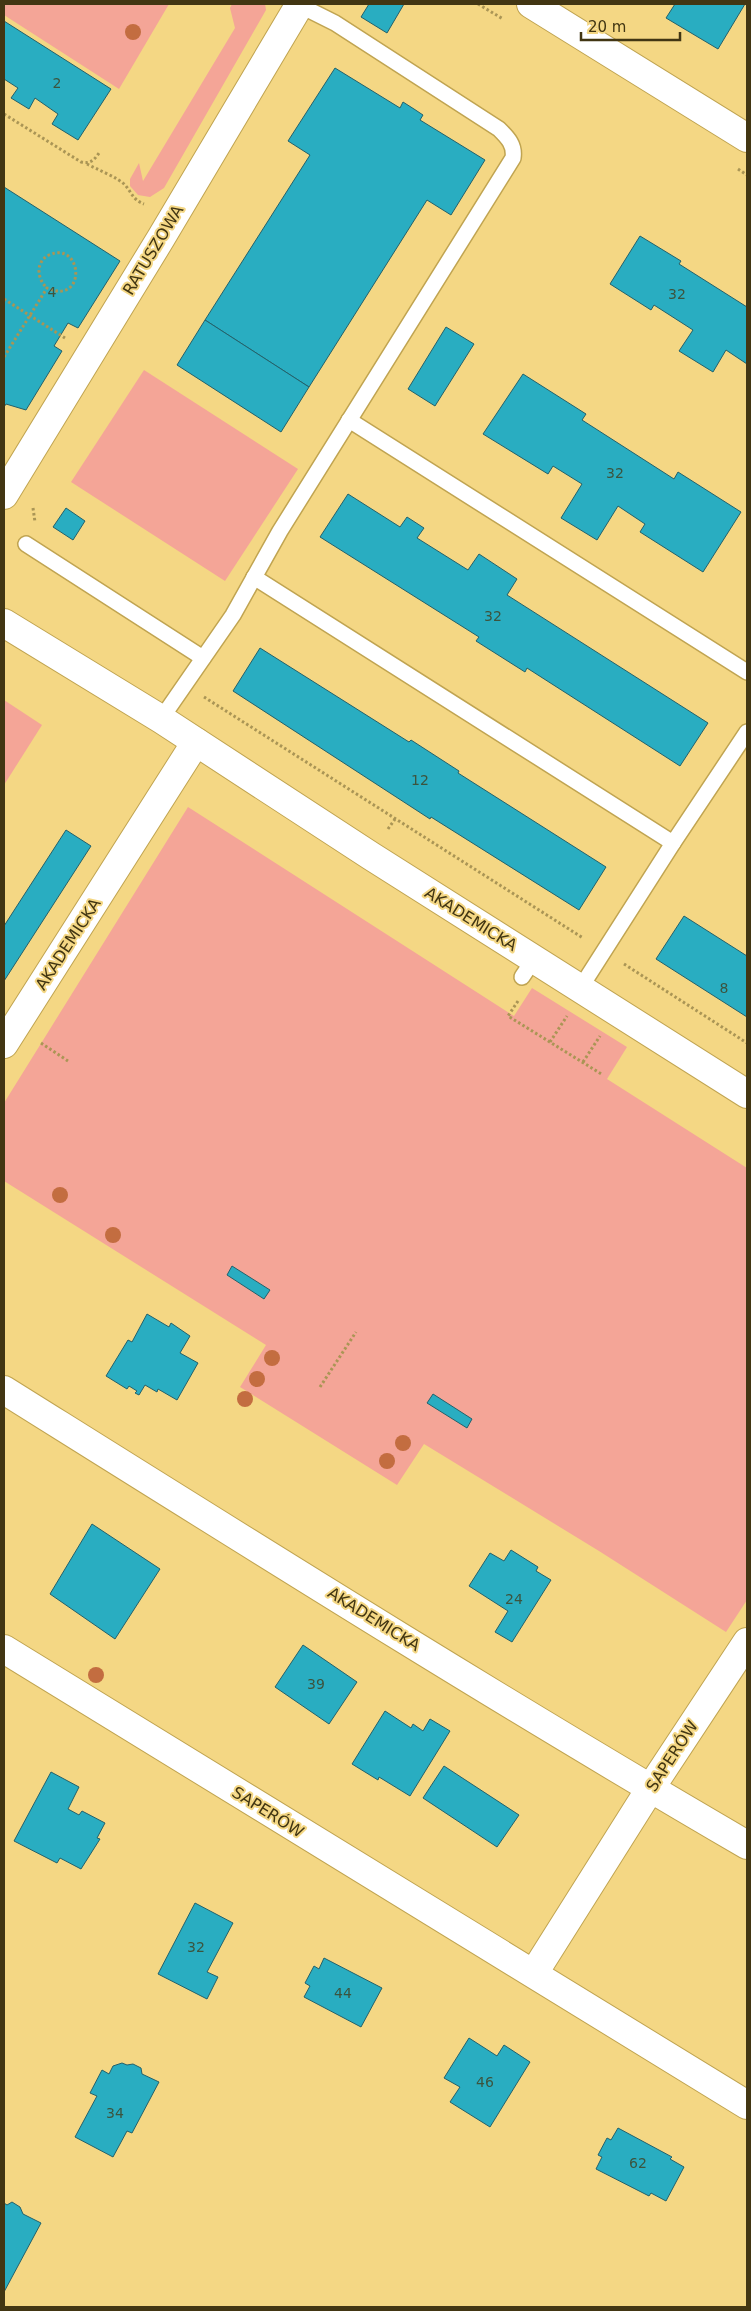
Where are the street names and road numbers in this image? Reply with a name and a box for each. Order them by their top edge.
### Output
street label: RATUSZOWA [119,202,187,298]
street label: AKADEMICKA [421,883,521,955]
street label: AKADEMICKA [31,895,105,993]
street label: AKADEMICKA [324,1583,424,1655]
street label: SAPERÓW [642,1717,702,1795]
street label: SAPERÓW [229,1783,307,1842]

